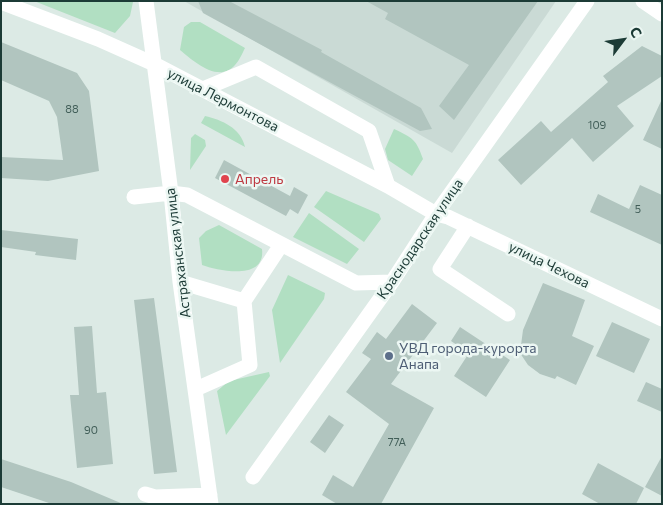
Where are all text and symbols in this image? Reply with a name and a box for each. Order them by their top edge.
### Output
north arrow [598,15,648,65]
text: С [627,24,646,40]
street label: улица Лермонтова [164,65,282,135]
house number: 88 [65,102,79,116]
house number: 109 [588,118,606,132]
place label: Апрель [235,171,283,187]
marker: Апрель [219,173,231,185]
street label: Краснодарская улица [373,176,467,302]
street label: Астраханская улица [162,187,194,319]
house number: 5 [635,202,641,216]
street label: улица Чехова [506,238,592,292]
place label: УВД города-курорта Анапа [399,340,537,372]
marker: УВД города-курорта Анапа [383,350,395,362]
house number: 90 [84,423,98,437]
house number: 77А [388,435,406,449]

